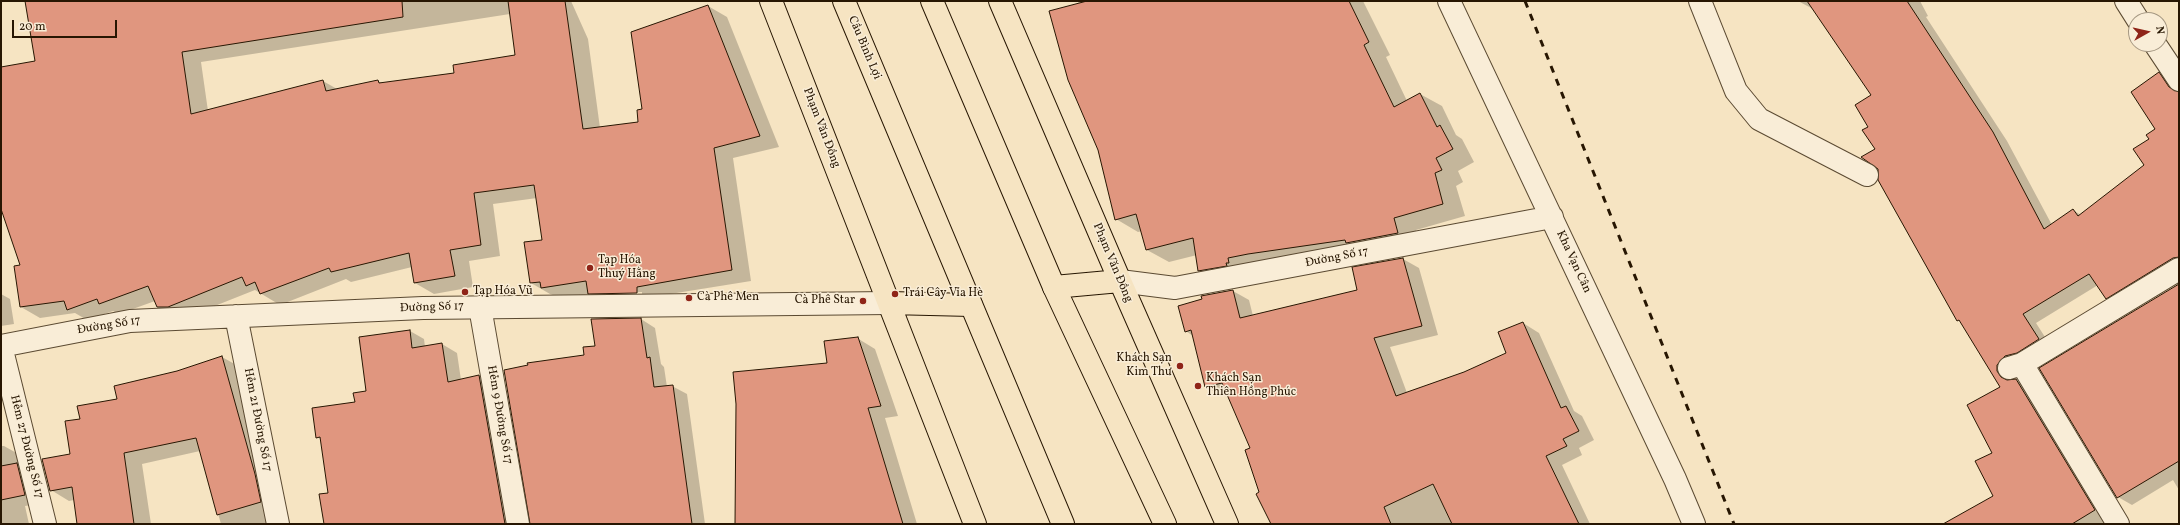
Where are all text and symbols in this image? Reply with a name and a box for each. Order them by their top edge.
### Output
scale bar [14,12,119,38]
north arrow [2128,12,2168,52]
street label: Cầu Bình Lợi [844,14,884,82]
text: 20 m [19,19,46,35]
text: N [2151,25,2167,35]
street label: Phạm Văn Đồng [799,86,843,170]
street label: Phạm Văn Đồng [1089,221,1135,305]
street label: Kha Vạn Cân [1552,228,1594,296]
street label: Đường Số 17 [1304,245,1370,271]
place label: Tạp Hóa Thuý Hằng [598,254,656,282]
marker: Tạp Hóa Thuý Hằng [585,263,595,273]
place label: Tạp Hóa Vũ [473,285,533,299]
marker: Tạp Hóa Vũ [460,287,470,297]
place label: Trái Cây Vỉa Hè [903,287,983,301]
marker: Trái Cây Vỉa Hè [890,289,900,299]
place label: Cà Phê Men [697,291,759,305]
marker: Cà Phê Men [684,293,694,303]
place label: Cà Phê Star [795,294,855,308]
marker: Cà Phê Star [858,296,868,306]
street label: Đường Số 17 [400,300,464,316]
street label: Đường Số 17 [76,314,142,338]
place label: Khách Sạn Kim Thư [1116,352,1172,380]
marker: Khách Sạn Kim Thư [1175,361,1185,371]
street label: Hẻm 9 Đường Số 17 [483,364,515,466]
street label: Hẻm 21 Đường Số 17 [240,367,274,473]
place label: Khách Sạn Thiên Hồng Phúc [1206,372,1296,400]
marker: Khách Sạn Thiên Hồng Phúc [1193,381,1203,391]
street label: Hẻm 27 Đường Số 17 [6,394,46,500]

